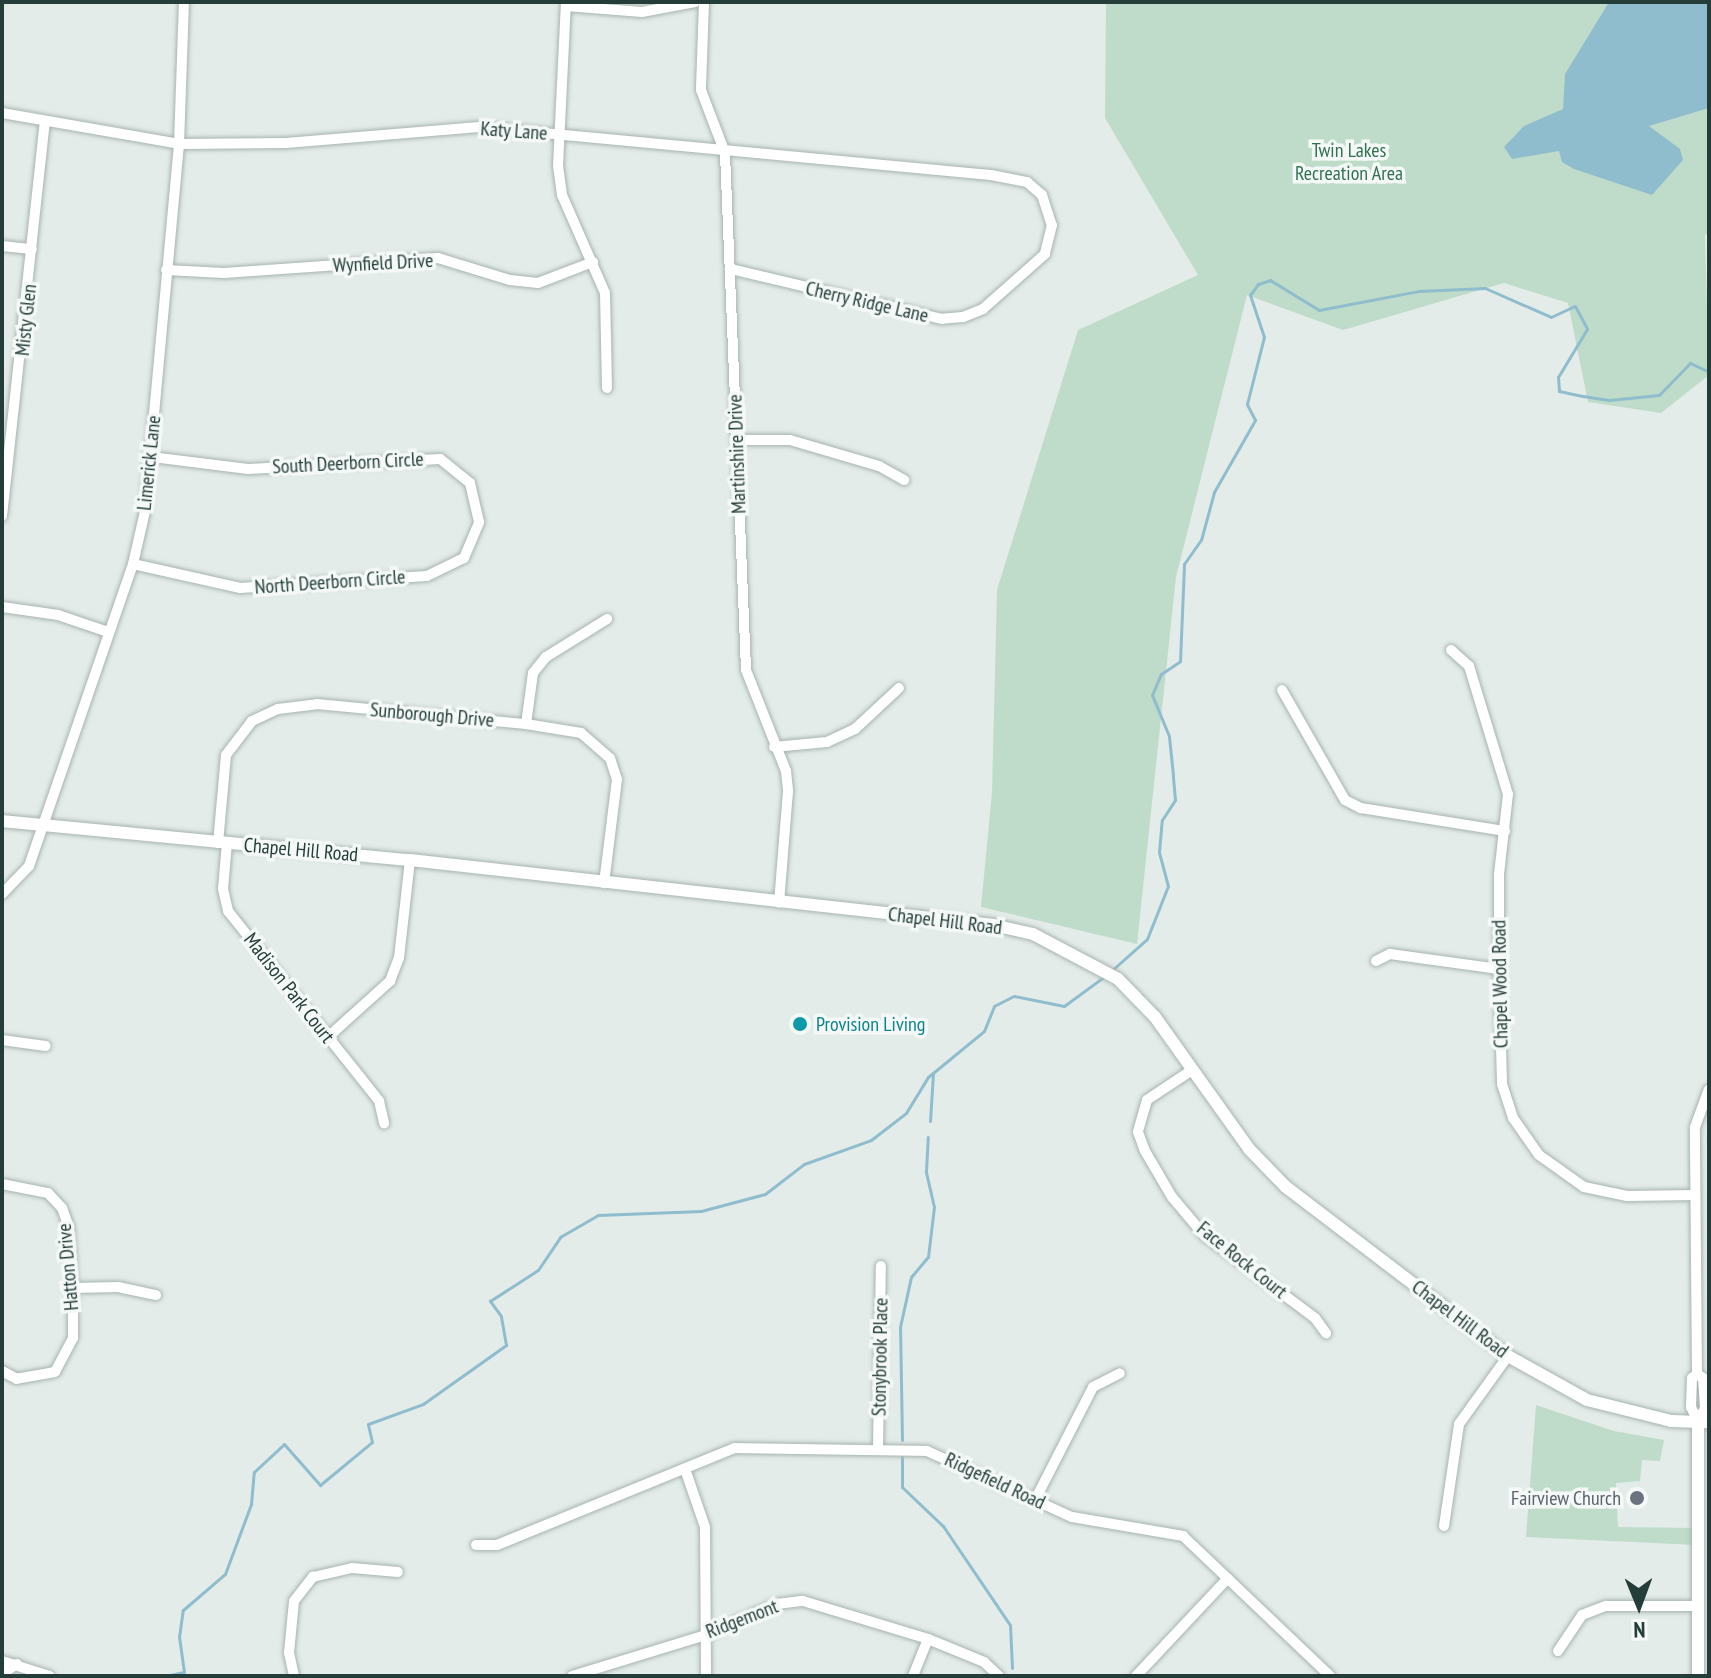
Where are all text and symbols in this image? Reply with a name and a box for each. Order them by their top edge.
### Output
street label: Katy Lane [479,117,549,145]
park label: Twin Lakes Recreation Area [1295,138,1403,185]
street label: Wynfield Drive [332,248,434,278]
street label: Cherry Ridge Lane [803,276,931,328]
street label: Misty Glen [10,283,42,357]
street label: Martinshire Drive [723,394,751,514]
street label: Limerick Lane [132,414,166,512]
street label: South Deerborn Circle [272,447,424,479]
street label: North Deerborn Circle [254,565,406,599]
street label: Sunborough Drive [369,698,495,732]
street label: Chapel Hill Road [243,833,359,867]
street label: Chapel Hill Road [887,902,1003,940]
street label: Chapel Wood Road [1487,919,1513,1049]
street label: Madison Park Court [238,928,340,1048]
place label: Provision Living [816,1012,925,1036]
marker: Provision Living [791,1015,809,1033]
street label: Face Rock Court [1192,1216,1292,1304]
street label: Hatton Drive [52,1222,84,1312]
street label: Chapel Hill Road [1407,1275,1513,1363]
street label: Stonybrook Place [867,1297,893,1417]
street label: Ridgefield Road [941,1447,1049,1515]
place label: Fairview Church [1511,1486,1621,1510]
marker: Fairview Church [1628,1489,1646,1507]
north arrow [1599,1566,1679,1646]
street label: Ridgemont [702,1594,782,1644]
text: N [1633,1616,1646,1644]

